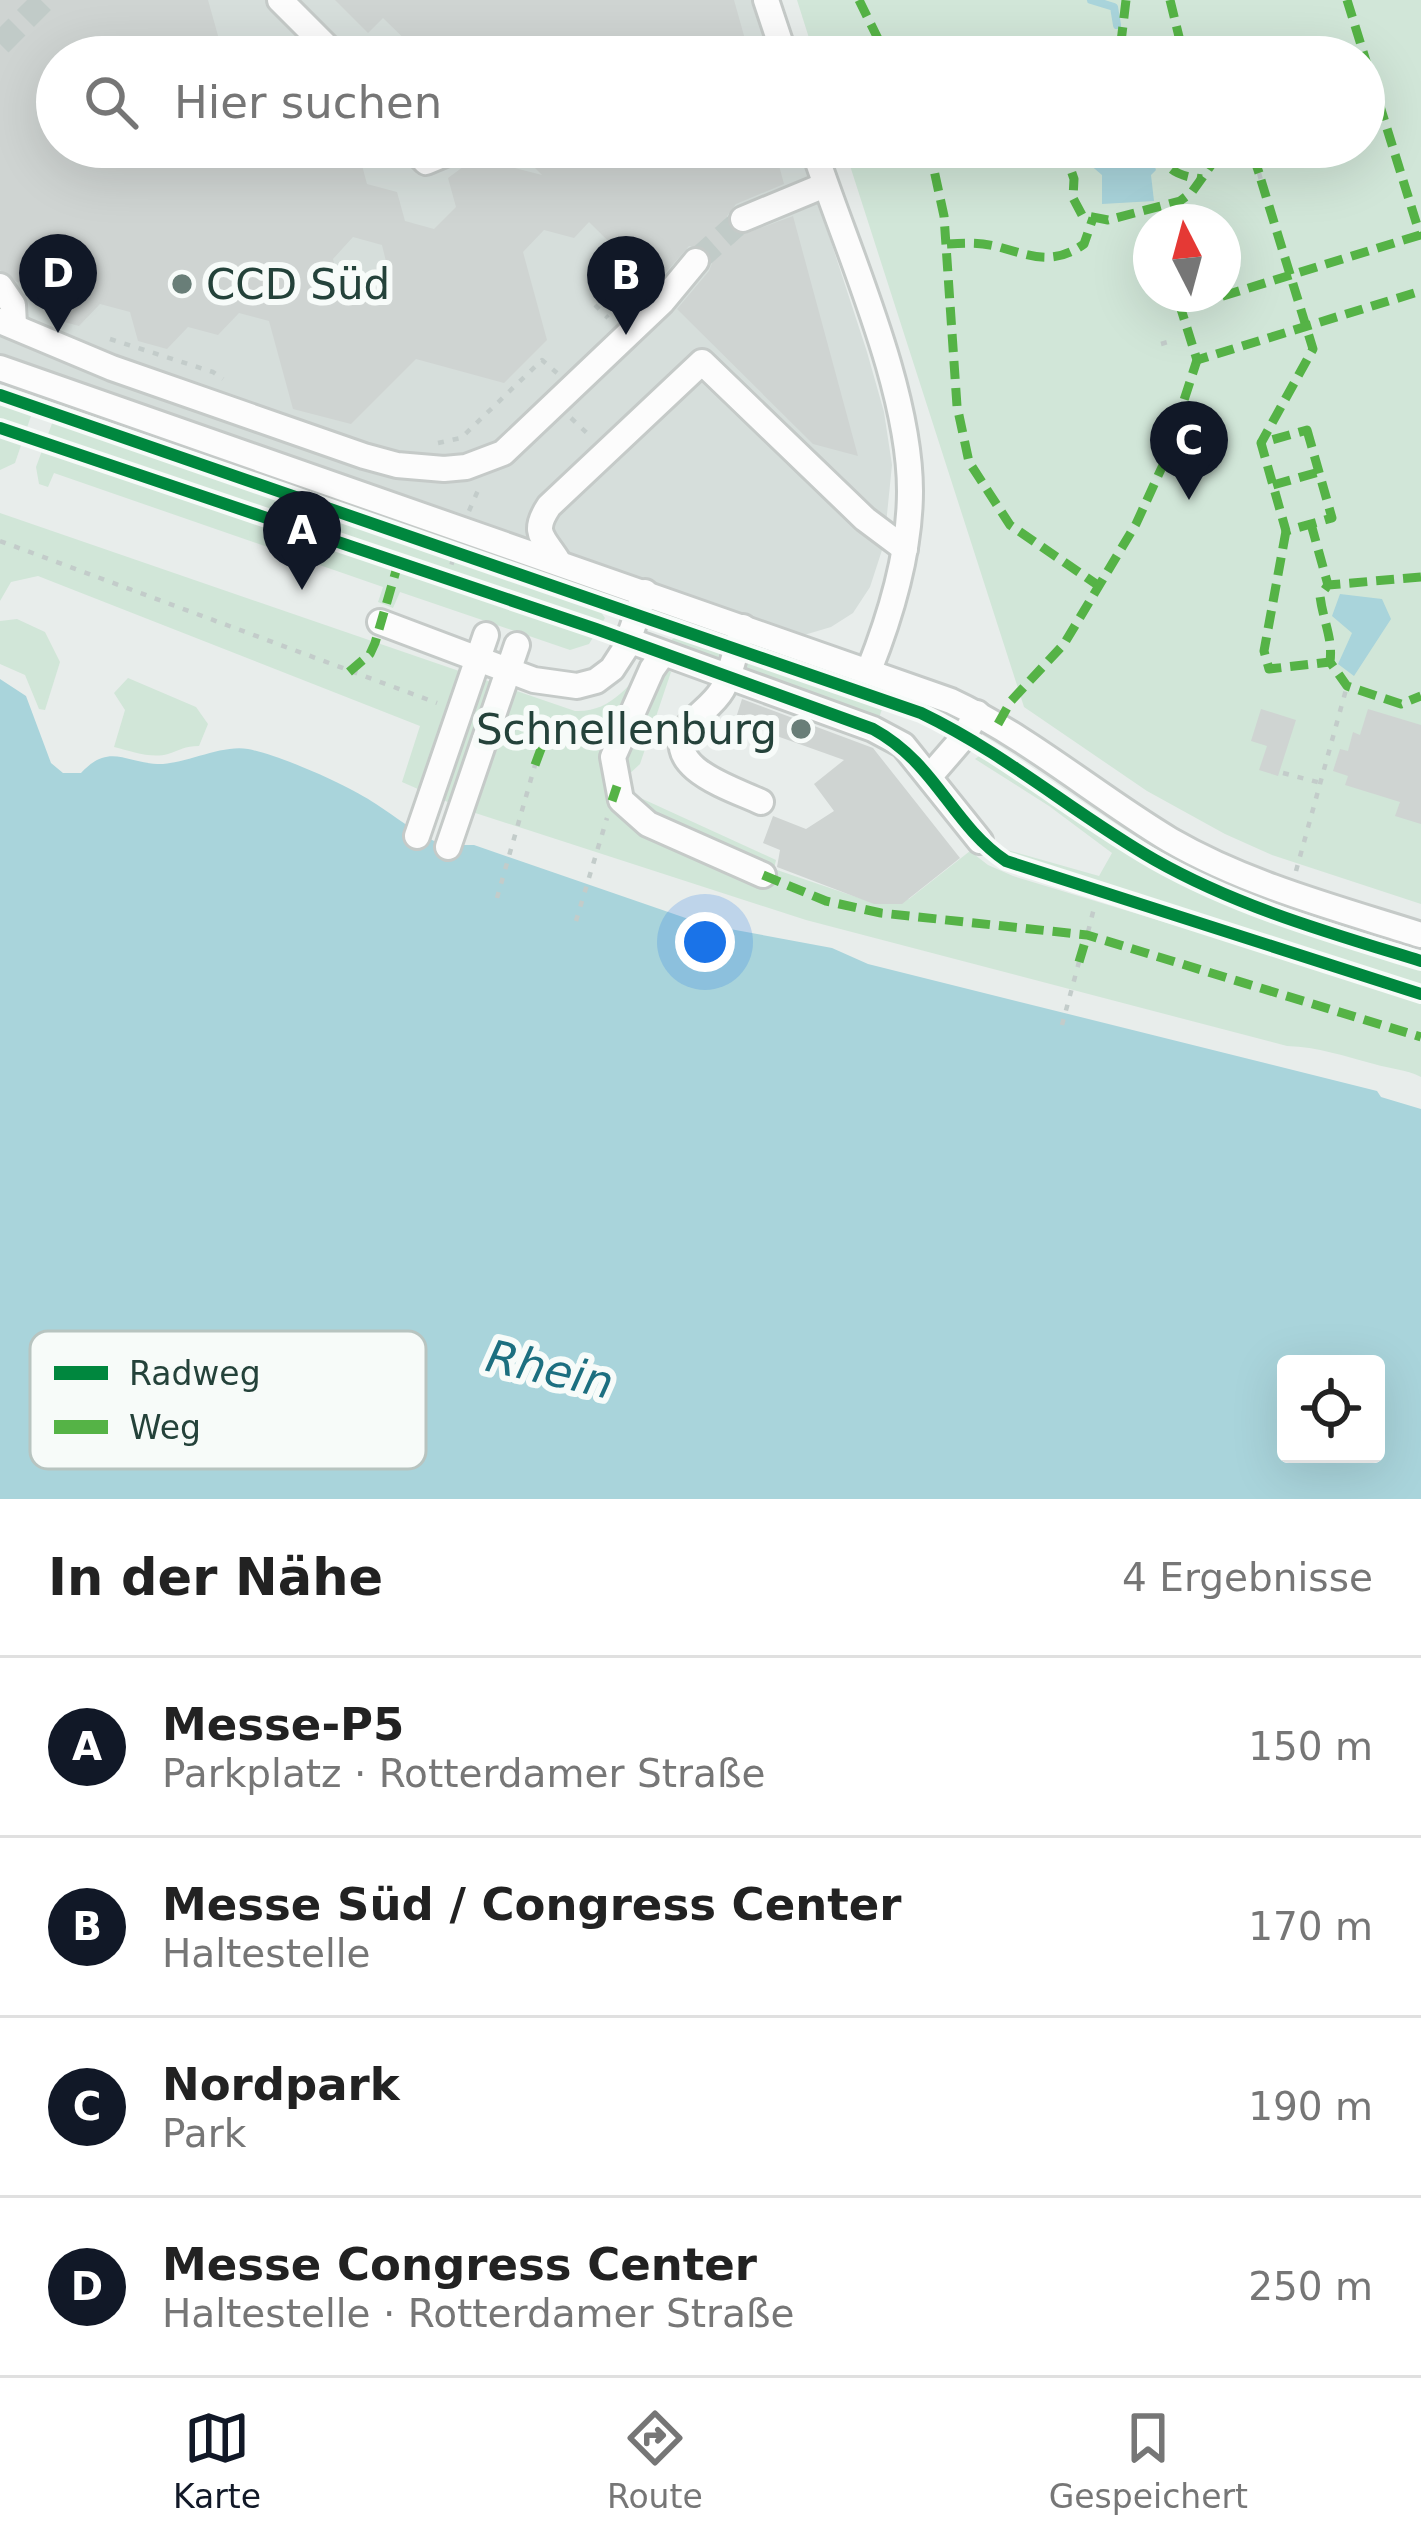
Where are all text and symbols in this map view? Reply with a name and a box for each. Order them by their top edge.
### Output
search box [36,36,1385,168]
icon: search [78,69,144,135]
text: Hier suchen [174,76,442,129]
north arrow [1133,204,1241,312]
pin: D [19,234,97,333]
pin: B [587,236,665,335]
place label: CCD Süd [206,260,390,309]
marker: CCD Süd [169,271,195,297]
pin: C [1150,401,1228,500]
pin: A [263,491,341,590]
place label: Schnellenburg [476,705,777,754]
marker: Schnellenburg [788,716,814,742]
your location [675,912,735,972]
water label: Rhein [481,1329,618,1410]
legend [30,1331,426,1469]
text: Radweg [129,1354,261,1393]
map controls [1277,1355,1385,1463]
button: locate [1277,1355,1385,1463]
text: Weg [129,1408,201,1447]
text: In der Nähe [48,1548,383,1607]
text: 4 Ergebnisse [1122,1555,1373,1600]
text: Messe-P5 [162,1698,404,1751]
text: A [72,1724,102,1769]
text: 150 m [1248,1724,1373,1769]
text: Parkplatz · Rotterdamer Straße [162,1751,765,1796]
text: Messe Süd / Congress Center [162,1878,901,1931]
text: B [72,1904,102,1949]
text: 170 m [1248,1904,1373,1949]
text: Haltestelle [162,1931,371,1976]
text: Nordpark [162,2058,400,2111]
text: C [73,2084,101,2129]
text: 190 m [1248,2084,1373,2129]
text: Park [162,2111,246,2156]
text: Messe Congress Center [162,2238,757,2291]
text: D [71,2264,103,2309]
text: 250 m [1248,2264,1373,2309]
text: Haltestelle · Rotterdamer Straße [162,2291,795,2336]
tab: Karte [173,2405,261,2516]
tab: Route [607,2405,703,2516]
tab: Gespeichert [1049,2405,1248,2516]

